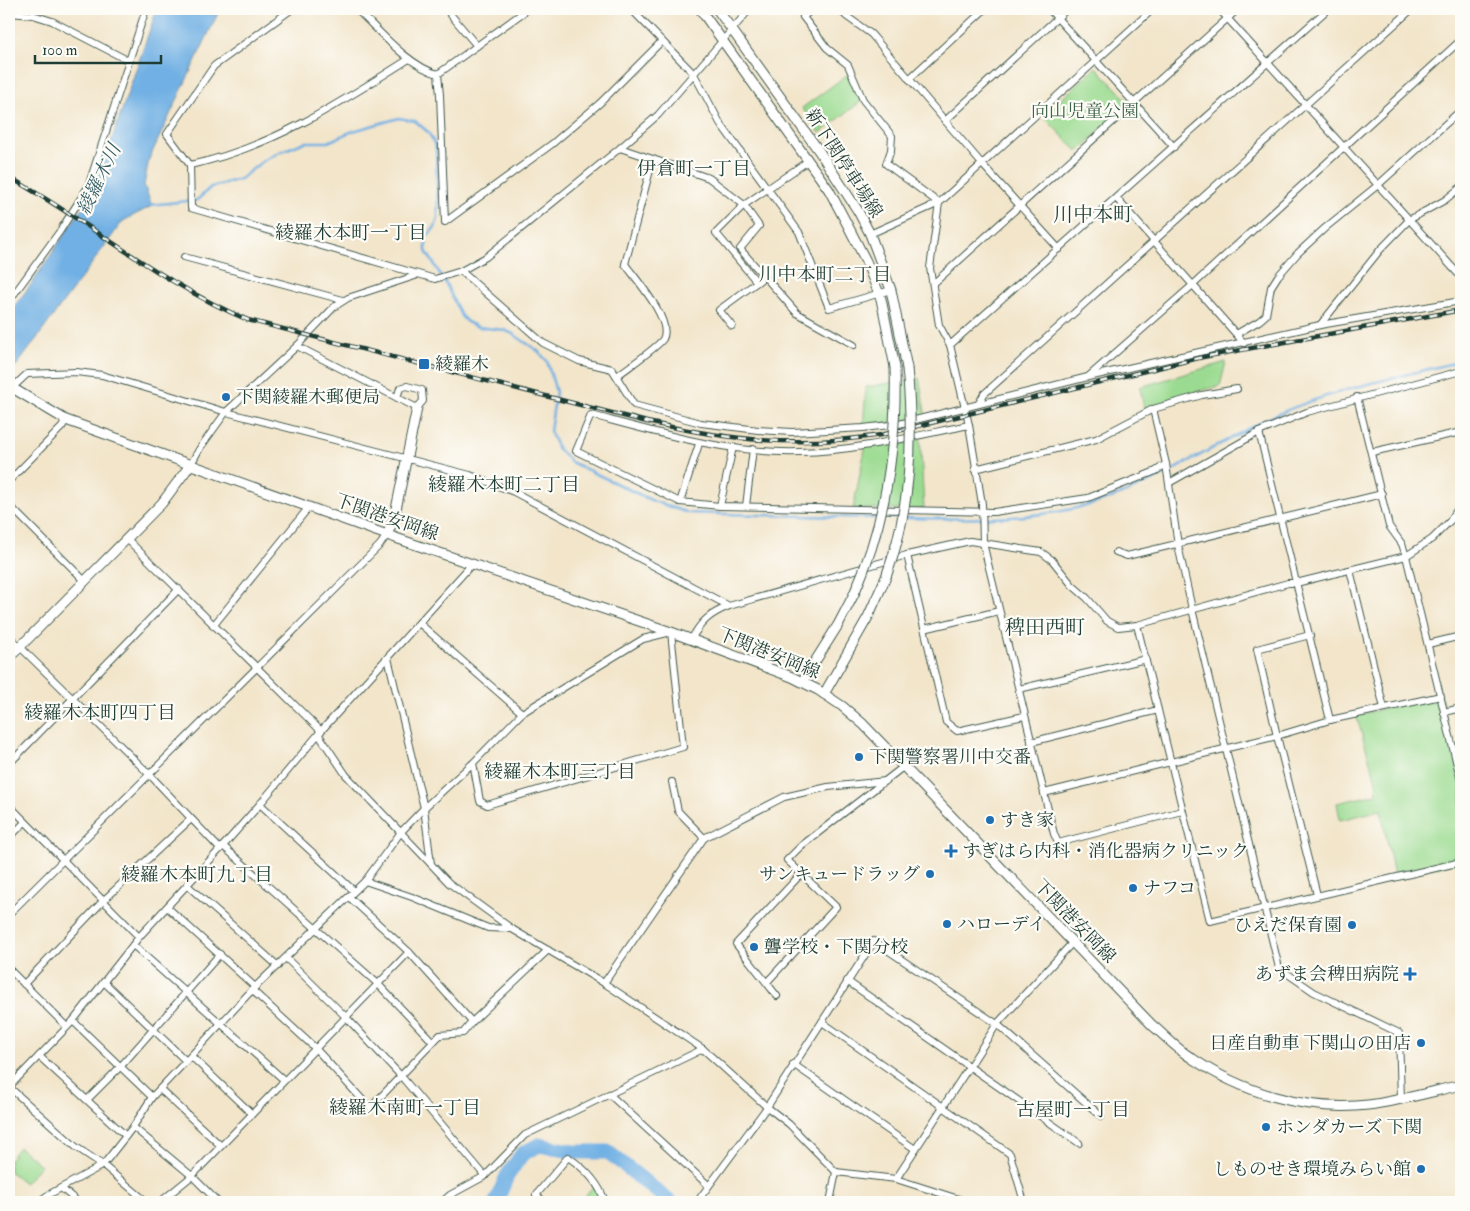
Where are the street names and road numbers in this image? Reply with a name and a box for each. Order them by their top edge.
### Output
street label: 新下関停車場線 [800,104,888,222]
street label: 下関港安岡線 [332,489,442,546]
street label: 下関港安岡線 [714,623,823,684]
street label: 下関港安岡線 [1029,875,1120,968]

